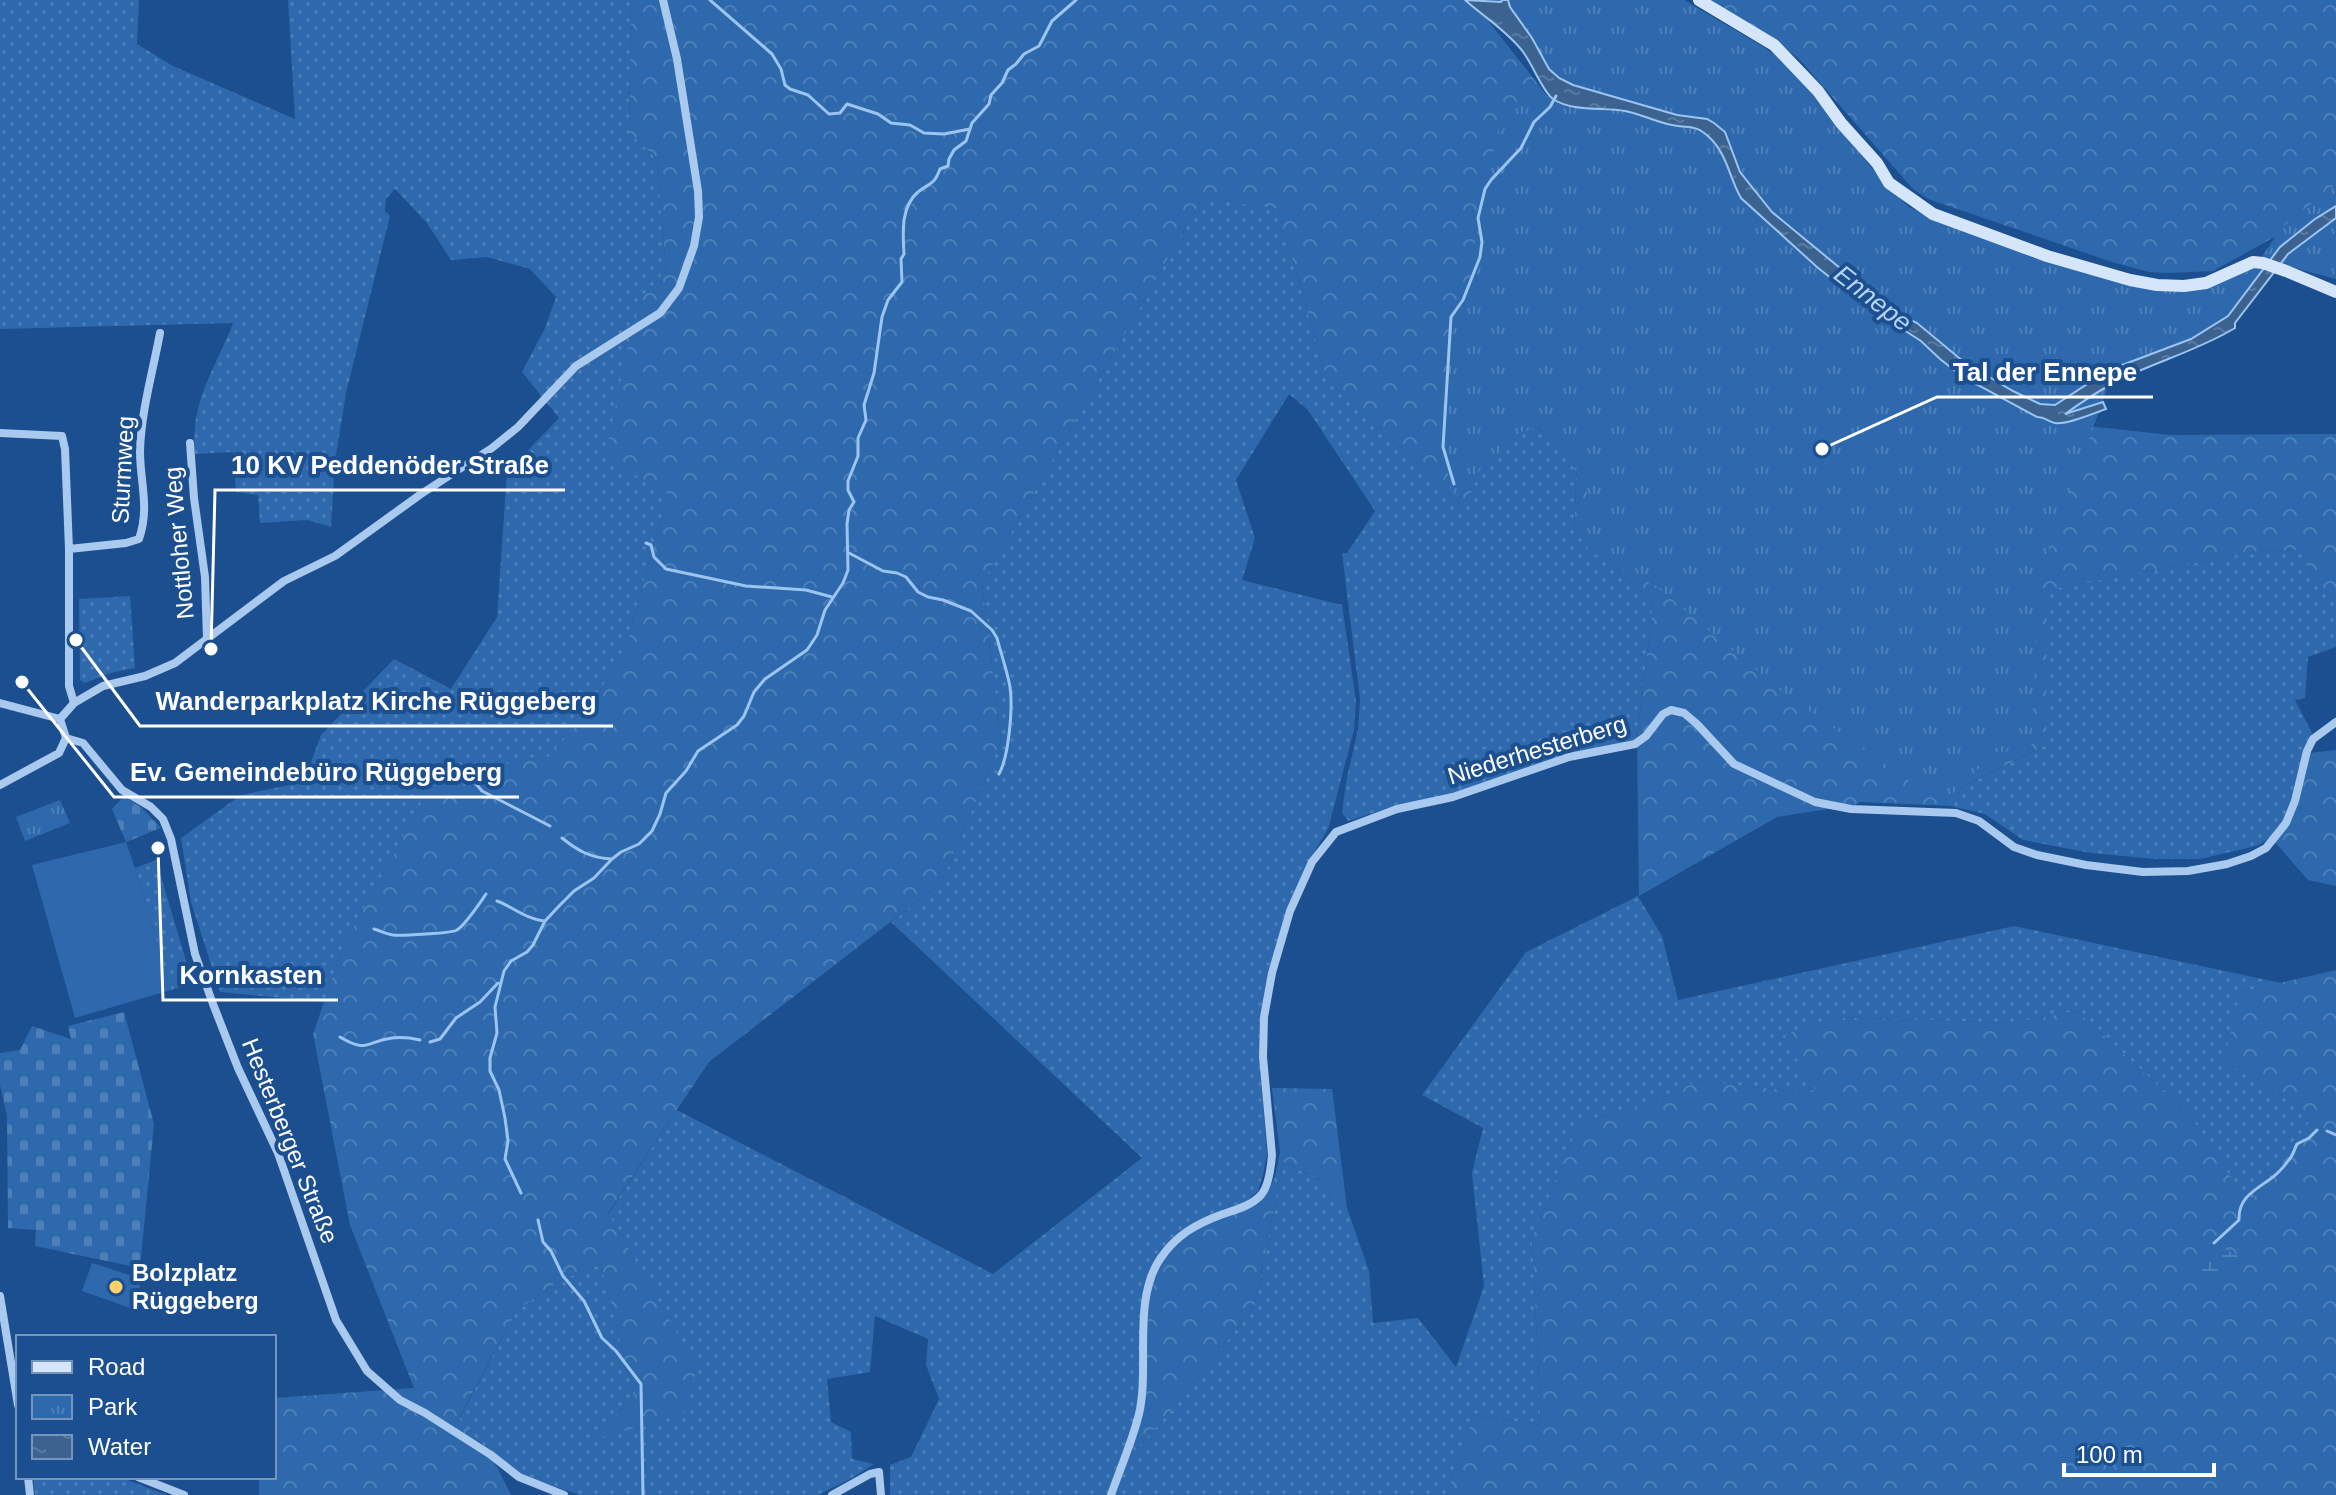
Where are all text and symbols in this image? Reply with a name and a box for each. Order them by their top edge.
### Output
water label: Ennepe [1828,259,1918,337]
callout: Tal der Ennepe [1937,347,2153,397]
text: Tal der Ennepe [1953,357,2137,387]
street label: Sturmweg [106,415,139,525]
callout: 10 KV Peddenöder Straße [215,440,565,490]
text: 10 KV Peddenöder Straße [231,450,549,480]
street label: Nottloher Weg [158,466,199,620]
callout: Wanderparkplatz Kirche Rüggeberg [140,676,613,726]
text: Wanderparkplatz Kirche Rüggeberg [155,686,597,716]
street label: Niederhesterberg [1444,710,1629,790]
callout: Ev. Gemeindebüro Rüggeberg [114,747,519,797]
text: Ev. Gemeindebüro Rüggeberg [130,757,502,787]
callout: Kornkasten [163,950,338,1000]
text: Kornkasten [179,960,323,990]
street label: Hesterberger Straße [237,1034,344,1247]
place label: Bolzplatz Rüggeberg [132,1259,259,1314]
marker: Bolzplatz Rüggeberg [107,1278,125,1296]
legend [16,1335,276,1479]
text: Road [88,1353,145,1380]
text: Park [88,1393,138,1420]
scale bar [2064,1427,2214,1477]
text: Water [88,1433,151,1460]
text: 100 m [2076,1441,2143,1468]

